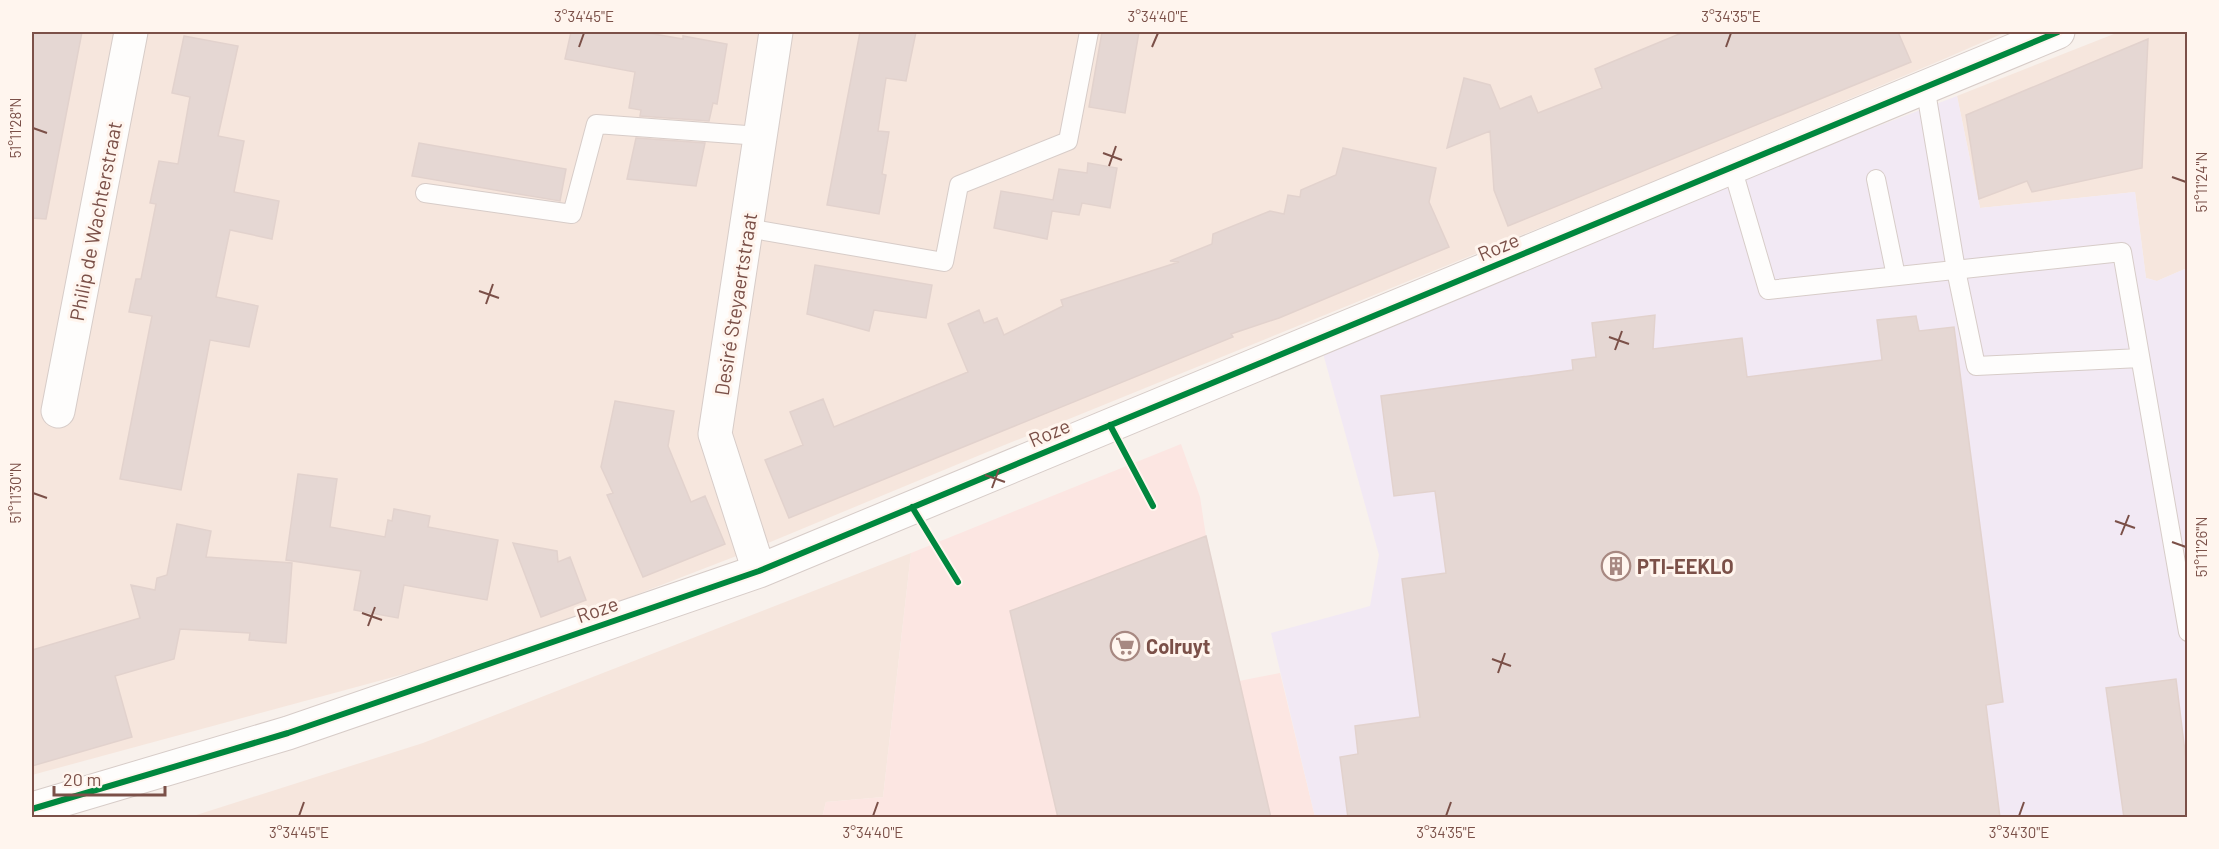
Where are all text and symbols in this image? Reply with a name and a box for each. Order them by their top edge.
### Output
text: 3°34'45"E [554,7,614,25]
text: 3°34'40"E [1128,7,1188,25]
text: 3°34'35"E [1701,7,1761,25]
text: 51°11'28"N [6,98,24,158]
street label: Philip de Wachterstraat [64,119,126,323]
text: 51°11'24"N [2192,152,2210,212]
street label: Desiré Steyaertstraat [709,211,761,397]
street label: Roze [1474,227,1522,265]
street label: Roze [1025,413,1073,451]
text: 51°11'30"N [6,462,24,524]
text: 51°11'26"N [2192,517,2210,577]
building icon: PTI-EEKLO [1600,550,1632,582]
place label: PTI-EEKLO [1637,554,1734,578]
street label: Roze [573,591,621,627]
supermarket icon: Colruyt [1109,630,1141,662]
place label: Colruyt [1146,634,1210,658]
scale bar [54,759,165,797]
text: 20 m [63,768,101,790]
text: 3°34'45"E [269,823,329,841]
text: 3°34'40"E [843,823,903,841]
text: 3°34'35"E [1416,823,1476,841]
text: 3°34'30"E [1989,823,2049,841]

